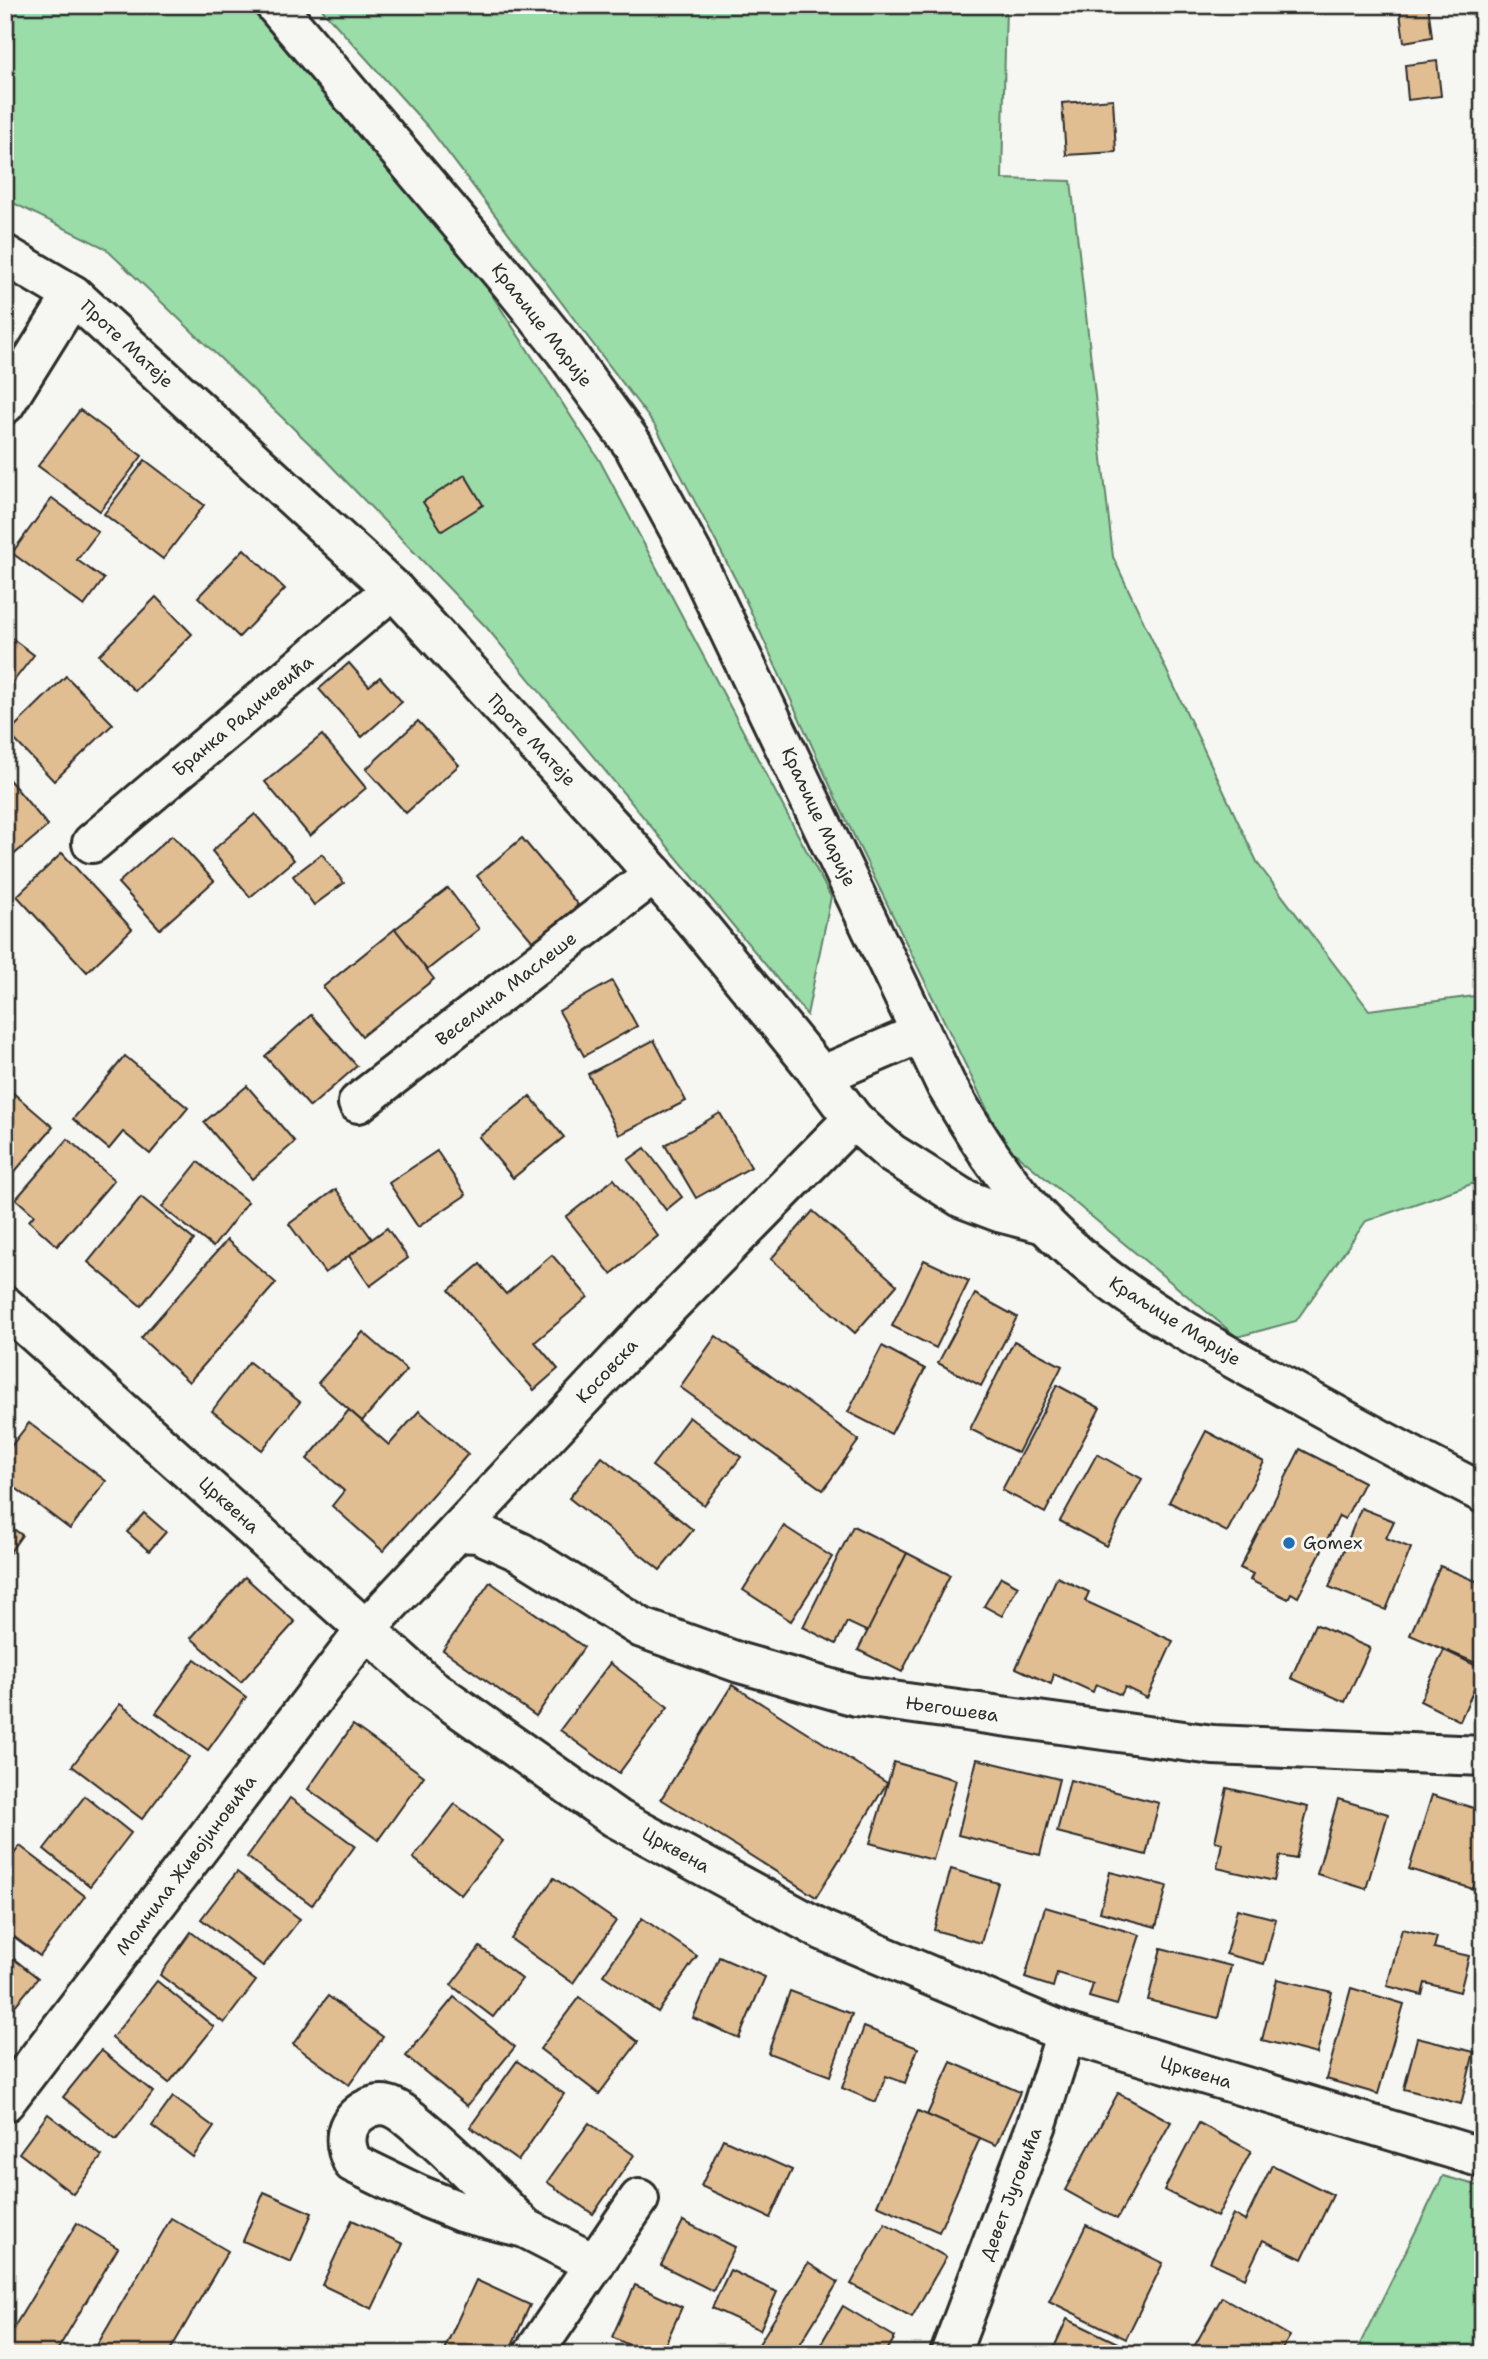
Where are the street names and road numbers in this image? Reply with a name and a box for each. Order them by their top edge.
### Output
street label: Краљице Марије [486,258,598,392]
street label: Проте Матеје [75,295,179,393]
street label: Бранка Радичевића [167,650,319,782]
street label: Проте Матеје [483,688,581,792]
street label: Краљице Марије [776,743,862,891]
street label: Веселина Маслеше [431,926,581,1052]
street label: Краљице Марије [1105,1271,1245,1371]
street label: Косовска [571,1334,643,1408]
street label: Црквена [194,1471,264,1539]
street label: Његошева [904,1691,1000,1727]
street label: Момчила Живојиновића [110,1770,262,1960]
street label: Црквена [638,1822,714,1878]
street label: Црквена [1157,2050,1235,2094]
street label: Девет Југовића [975,2124,1047,2264]

